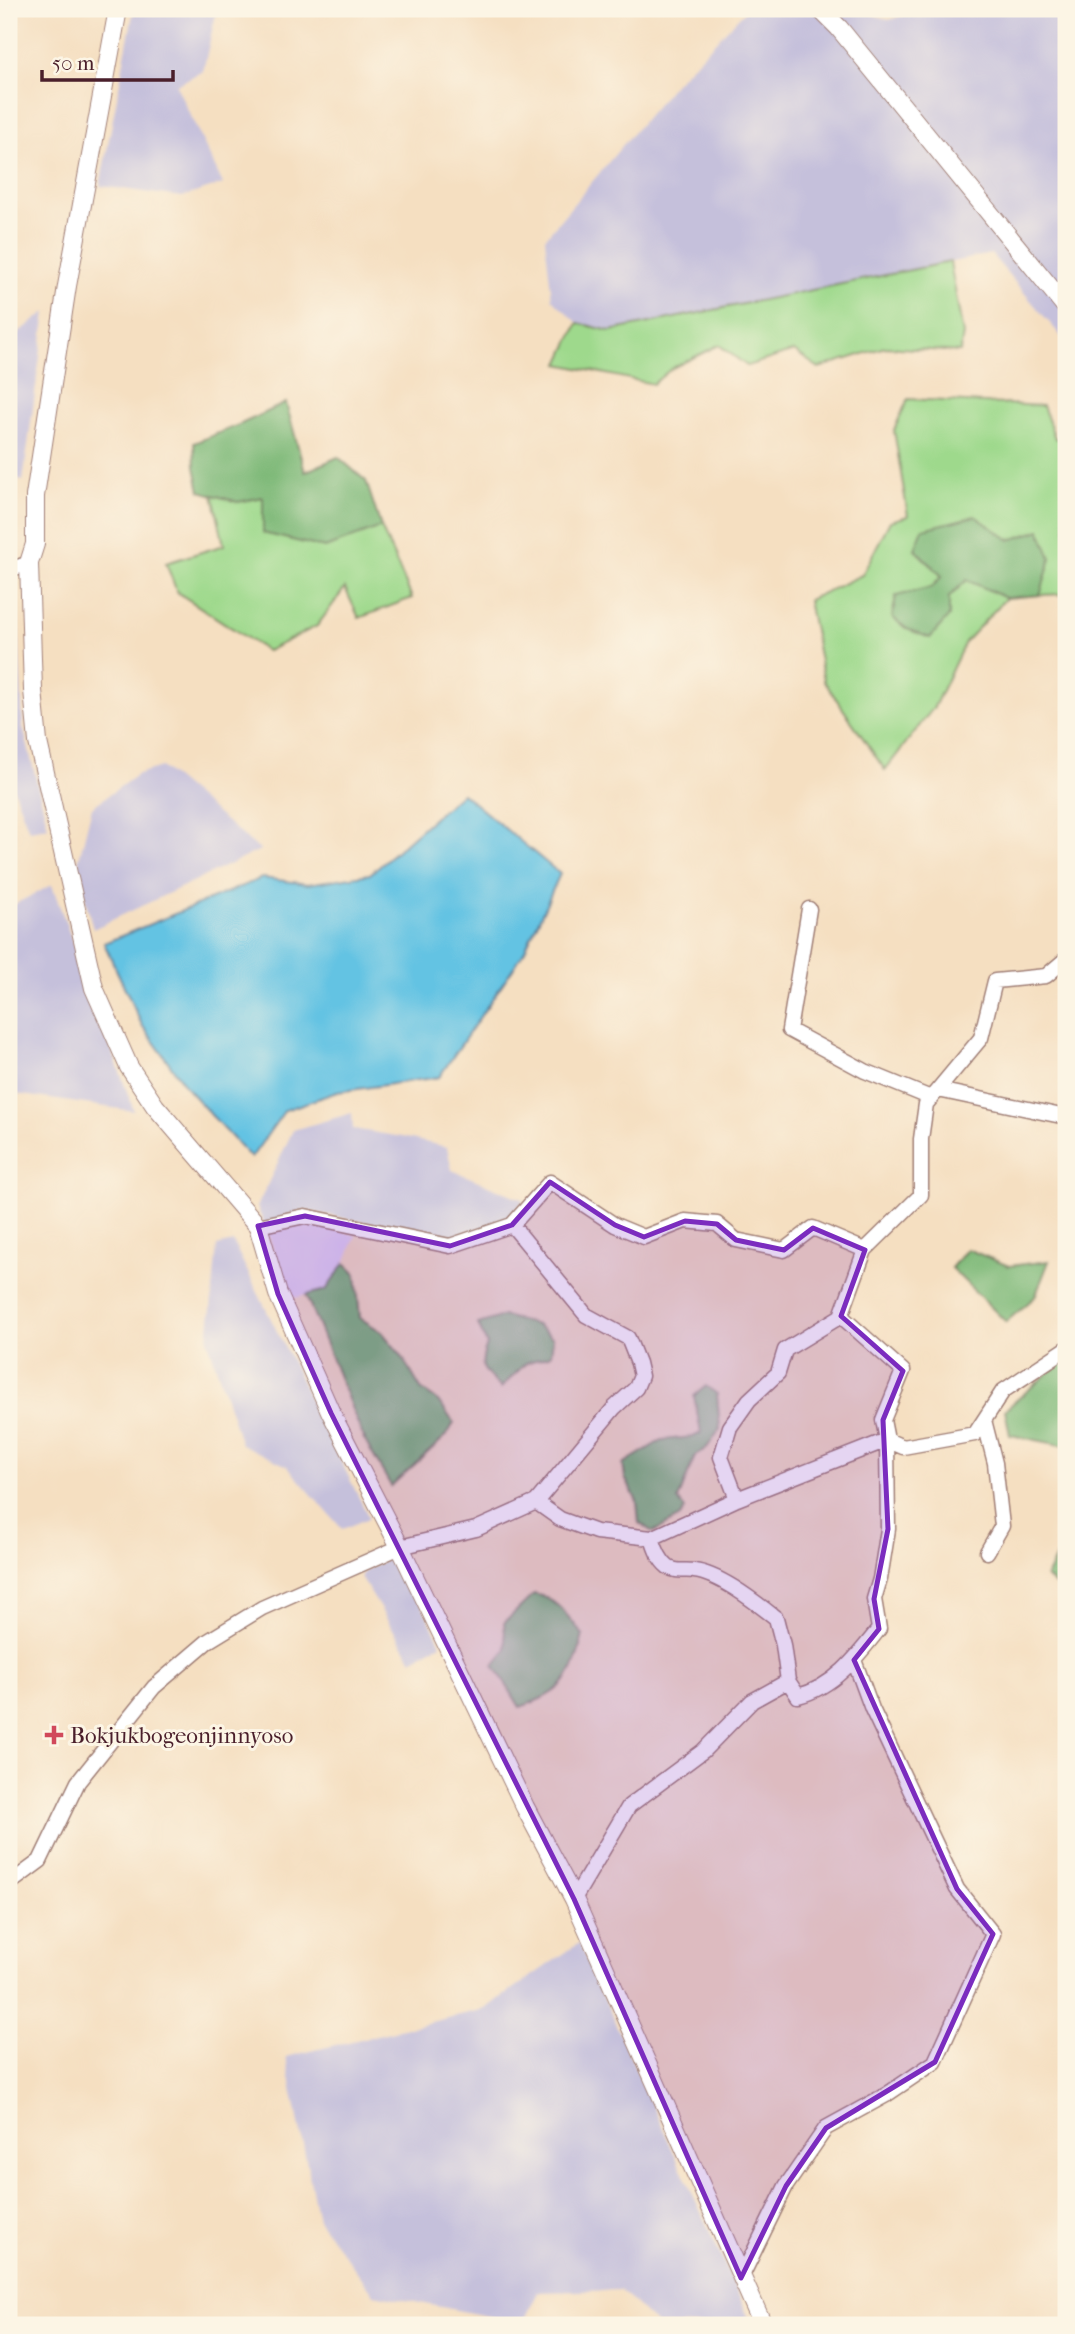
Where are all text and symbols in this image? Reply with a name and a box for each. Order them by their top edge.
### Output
scale bar [42,38,173,82]
text: 50 m [52,51,95,75]
place label: Bokjukbogeonjinnyoso [70,1722,293,1749]
marker: Bokjukbogeonjinnyoso [44,1725,64,1745]

